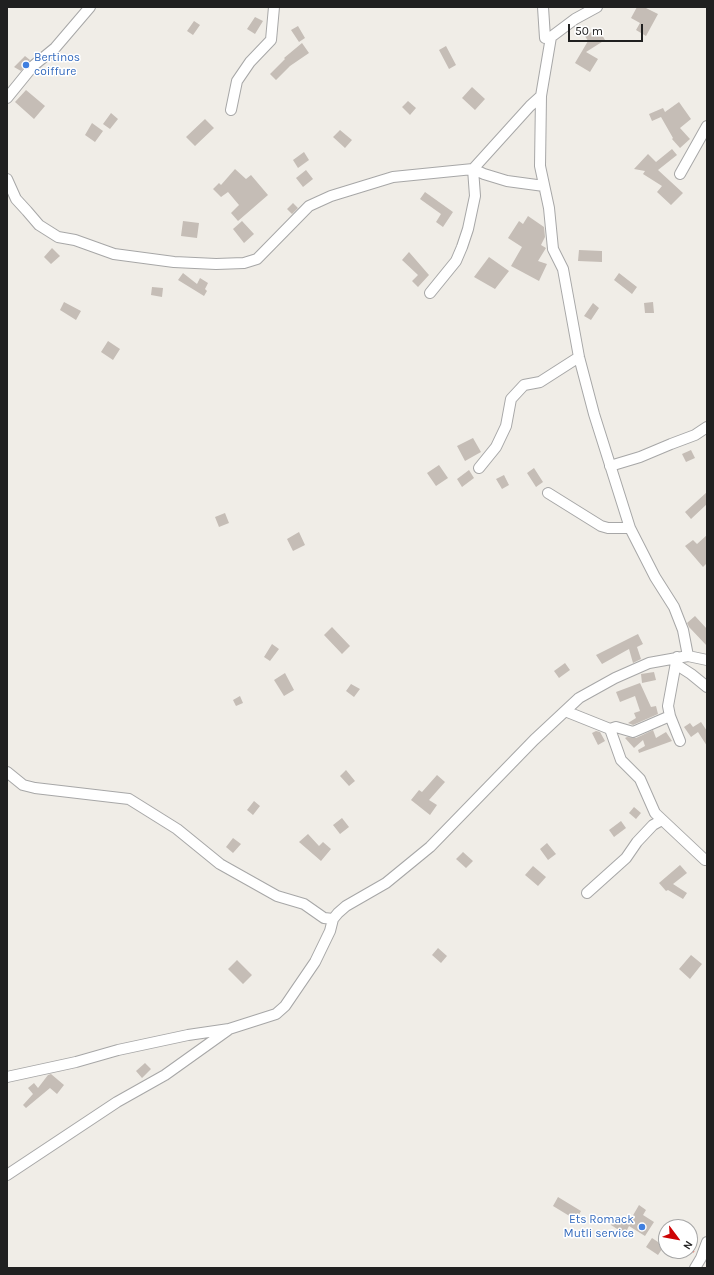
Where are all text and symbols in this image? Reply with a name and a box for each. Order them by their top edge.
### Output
scale bar [570,16,645,42]
text: 50 m [575,24,603,38]
place label: Bertinos coiffure [34,51,80,79]
marker: Bertinos coiffure [21,60,31,70]
place label: Ets Romack Mutli service [564,1213,634,1241]
north arrow [658,1219,698,1259]
marker: Ets Romack Mutli service [637,1222,647,1232]
text: N [680,1238,695,1252]

